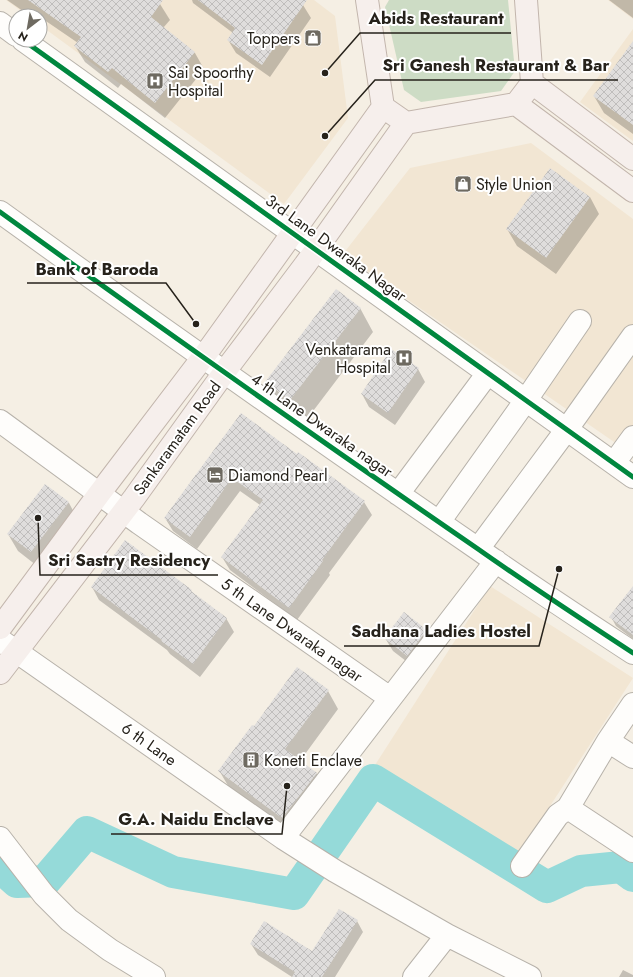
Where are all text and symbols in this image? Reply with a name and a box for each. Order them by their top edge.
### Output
callout: Abids Restaurant [360,4,511,33]
text: Abids Restaurant [367,6,504,30]
north arrow [8,8,48,48]
text: N [15,27,31,46]
place label: Toppers [247,27,300,50]
shop icon: Toppers [303,28,323,48]
callout: Sri Ganesh Restaurant & Bar [375,51,618,80]
text: Sri Ganesh Restaurant & Bar [382,53,610,77]
place label: Sai Spoorthy Hospital [168,61,254,102]
hospital icon: Sai Spoorthy Hospital [145,71,165,91]
place label: Style Union [476,173,552,196]
shop icon: Style Union [453,174,473,194]
street label: 3rd Lane Dwaraka Nagar [261,189,412,307]
callout: Bank of Baroda [27,254,166,283]
text: Bank of Baroda [36,257,158,281]
place label: Venkatarama Hospital [305,338,391,379]
hospital icon: Venkatarama Hospital [394,348,414,368]
street label: 4 th Lane Dwaraka nagar [246,367,398,483]
street label: Sankaramatam Road [128,376,226,500]
place label: Diamond Pearl [228,464,328,487]
hotel icon: Diamond Pearl [205,465,225,485]
callout: Sri Sastry Residency [40,546,218,575]
text: Sri Sastry Residency [48,548,211,572]
street label: 5 th Lane Dwaraka nagar [217,572,368,688]
callout: Sadhana Ladies Hostel [344,617,539,646]
text: Sadhana Ladies Hostel [351,619,531,643]
street label: 6 th Lane [117,717,181,771]
place label: Koneti Enclave [264,749,362,772]
building icon: Koneti Enclave [241,750,261,770]
callout: G.A. Naidu Enclave [111,805,282,834]
text: G.A. Naidu Enclave [118,807,274,831]

